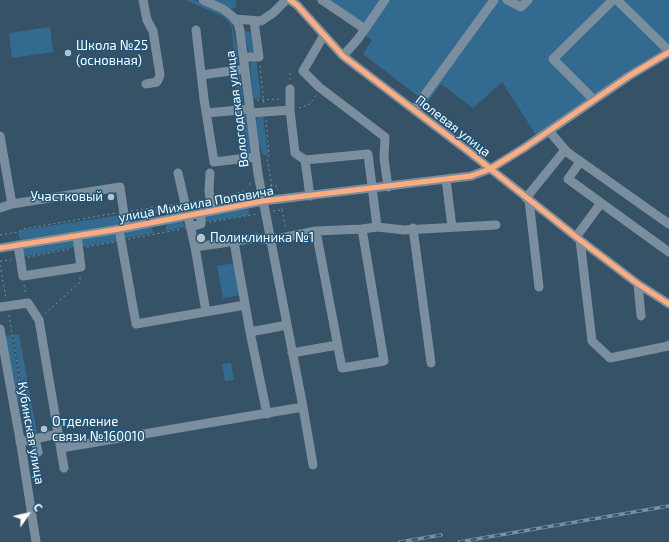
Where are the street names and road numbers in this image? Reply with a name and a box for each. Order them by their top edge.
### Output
street label: Вологодская улица [222,50,252,168]
street label: Полевая улица [412,92,494,160]
street label: улица Михаила Поповича [117,183,275,225]
street label: Кубинская улица [14,380,48,486]

